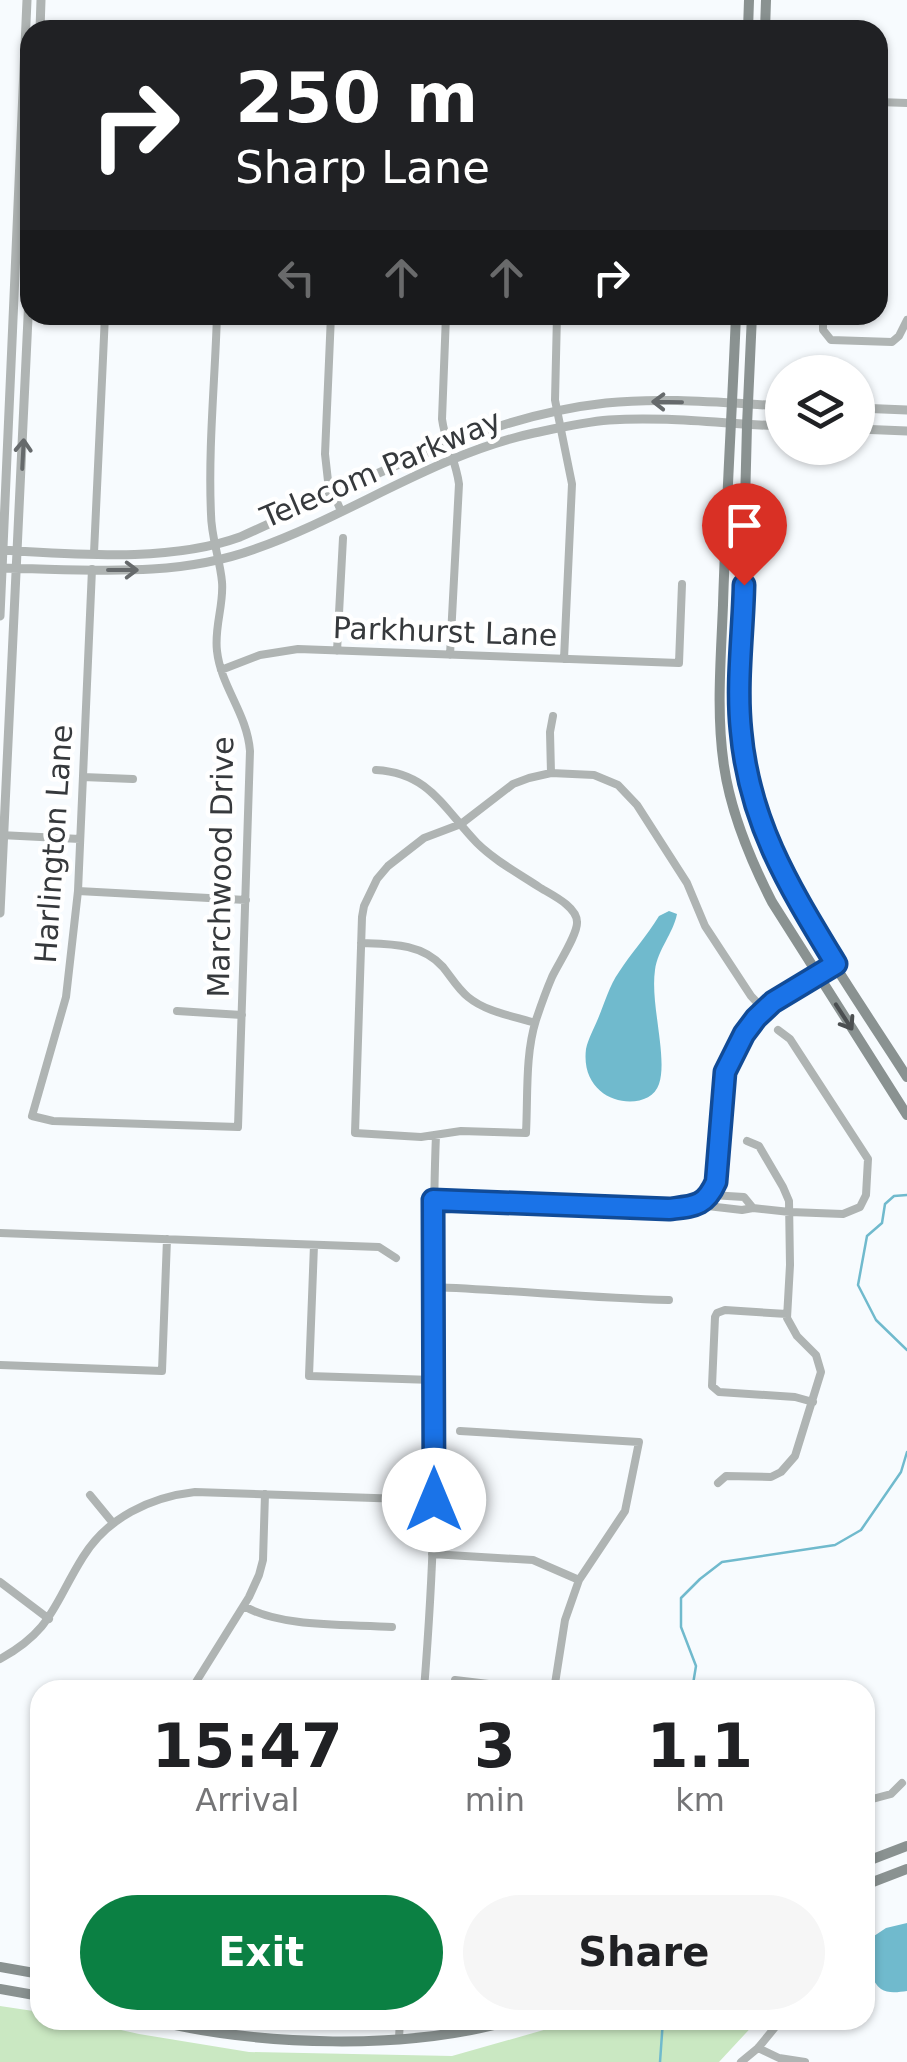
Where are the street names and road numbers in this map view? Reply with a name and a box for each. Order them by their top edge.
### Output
street label: Telecom Parkway [254,402,506,535]
street label: Parkhurst Lane [332,610,558,653]
street label: Harlington Lane [28,723,79,965]
street label: Marchwood Drive [201,736,240,998]

